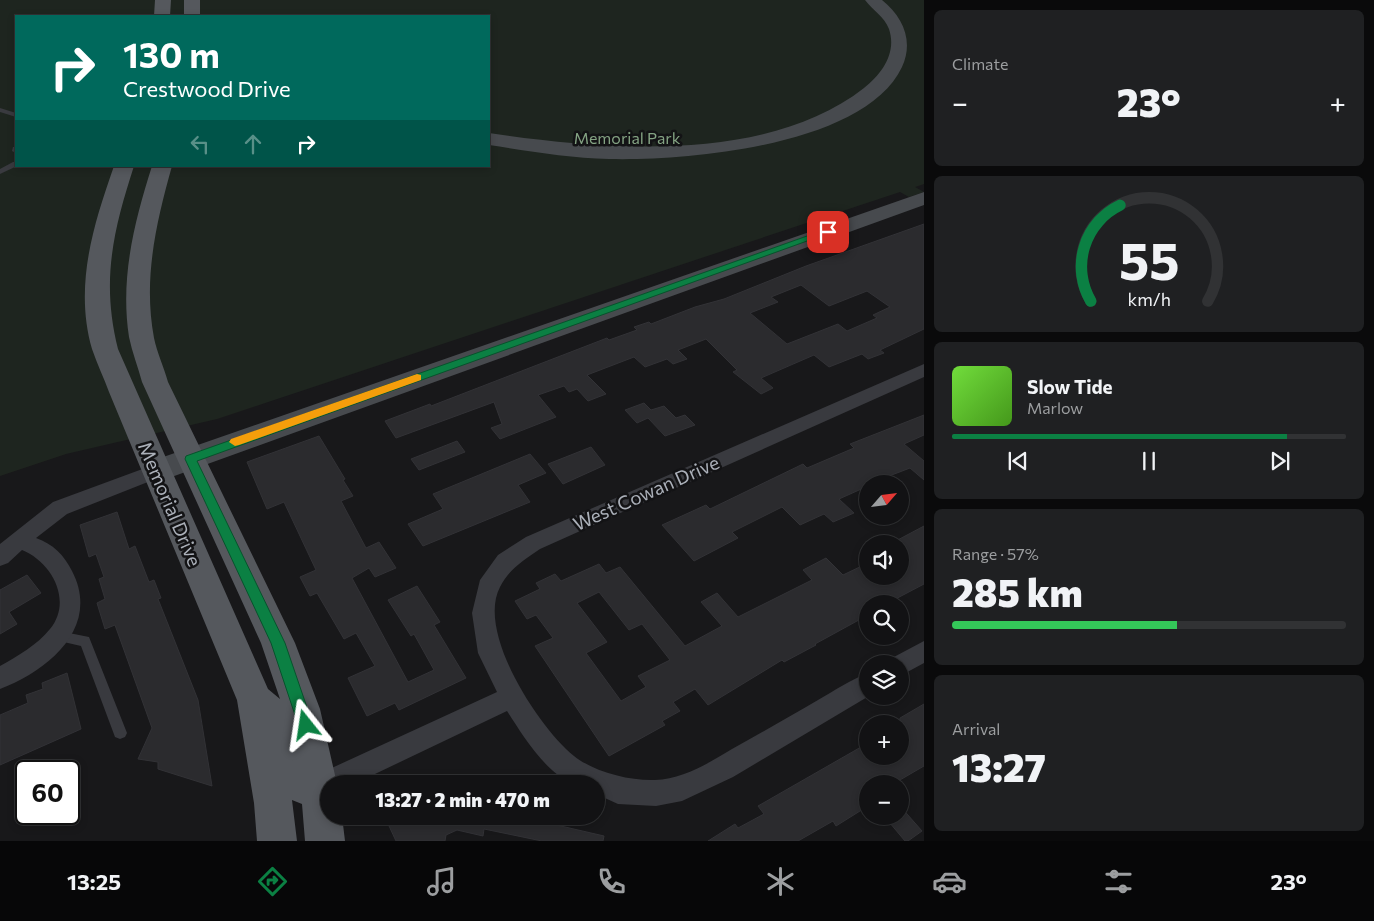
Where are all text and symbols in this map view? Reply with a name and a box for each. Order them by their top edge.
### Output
text: 130 m [123,32,220,75]
icon: right [40,35,105,100]
text: Climate [952,54,1008,73]
text: Crestwood Drive [123,75,291,102]
text: 23° [1117,78,1181,125]
text: − [952,85,968,119]
text: + [1330,85,1346,119]
park label: Memorial Park [574,128,681,147]
icon: left [186,130,214,158]
icon: ahead [239,130,267,158]
icon: right [292,130,320,158]
pin [807,211,849,253]
icon: arrive [814,218,842,246]
text: 55 [1119,227,1179,291]
text: km/h [1127,288,1171,310]
text: Slow Tide [1027,375,1113,398]
text: Marlow [1027,398,1083,417]
street label: Memorial Drive [134,438,207,569]
icon: previous [1004,447,1032,475]
icon: pause [1135,447,1163,475]
icon: next [1266,447,1294,475]
street label: West Cowan Drive [569,450,722,535]
north arrow [859,475,909,525]
map controls [859,475,909,825]
button: sound [859,535,909,585]
text: Range · 57% [952,544,1039,563]
text: 285 km [952,568,1083,615]
button: search [859,595,909,645]
button: layers [859,655,909,705]
position arrow [279,698,331,750]
button: + [859,715,909,765]
text: Arrival [952,719,1000,738]
text: 13:27 [952,743,1046,790]
speed limit sign: 60 [15,760,80,825]
button: − [859,775,909,825]
text: 13:27 · 2 min · 470 m [375,788,550,811]
icon: directions [255,864,290,899]
icon: music [424,864,459,899]
icon: phone [594,864,629,899]
icon: climate [763,864,798,899]
icon: car [932,864,967,899]
icon: filters [1101,864,1136,899]
text: 13:25 [67,868,121,895]
text: 23° [1270,868,1307,895]

